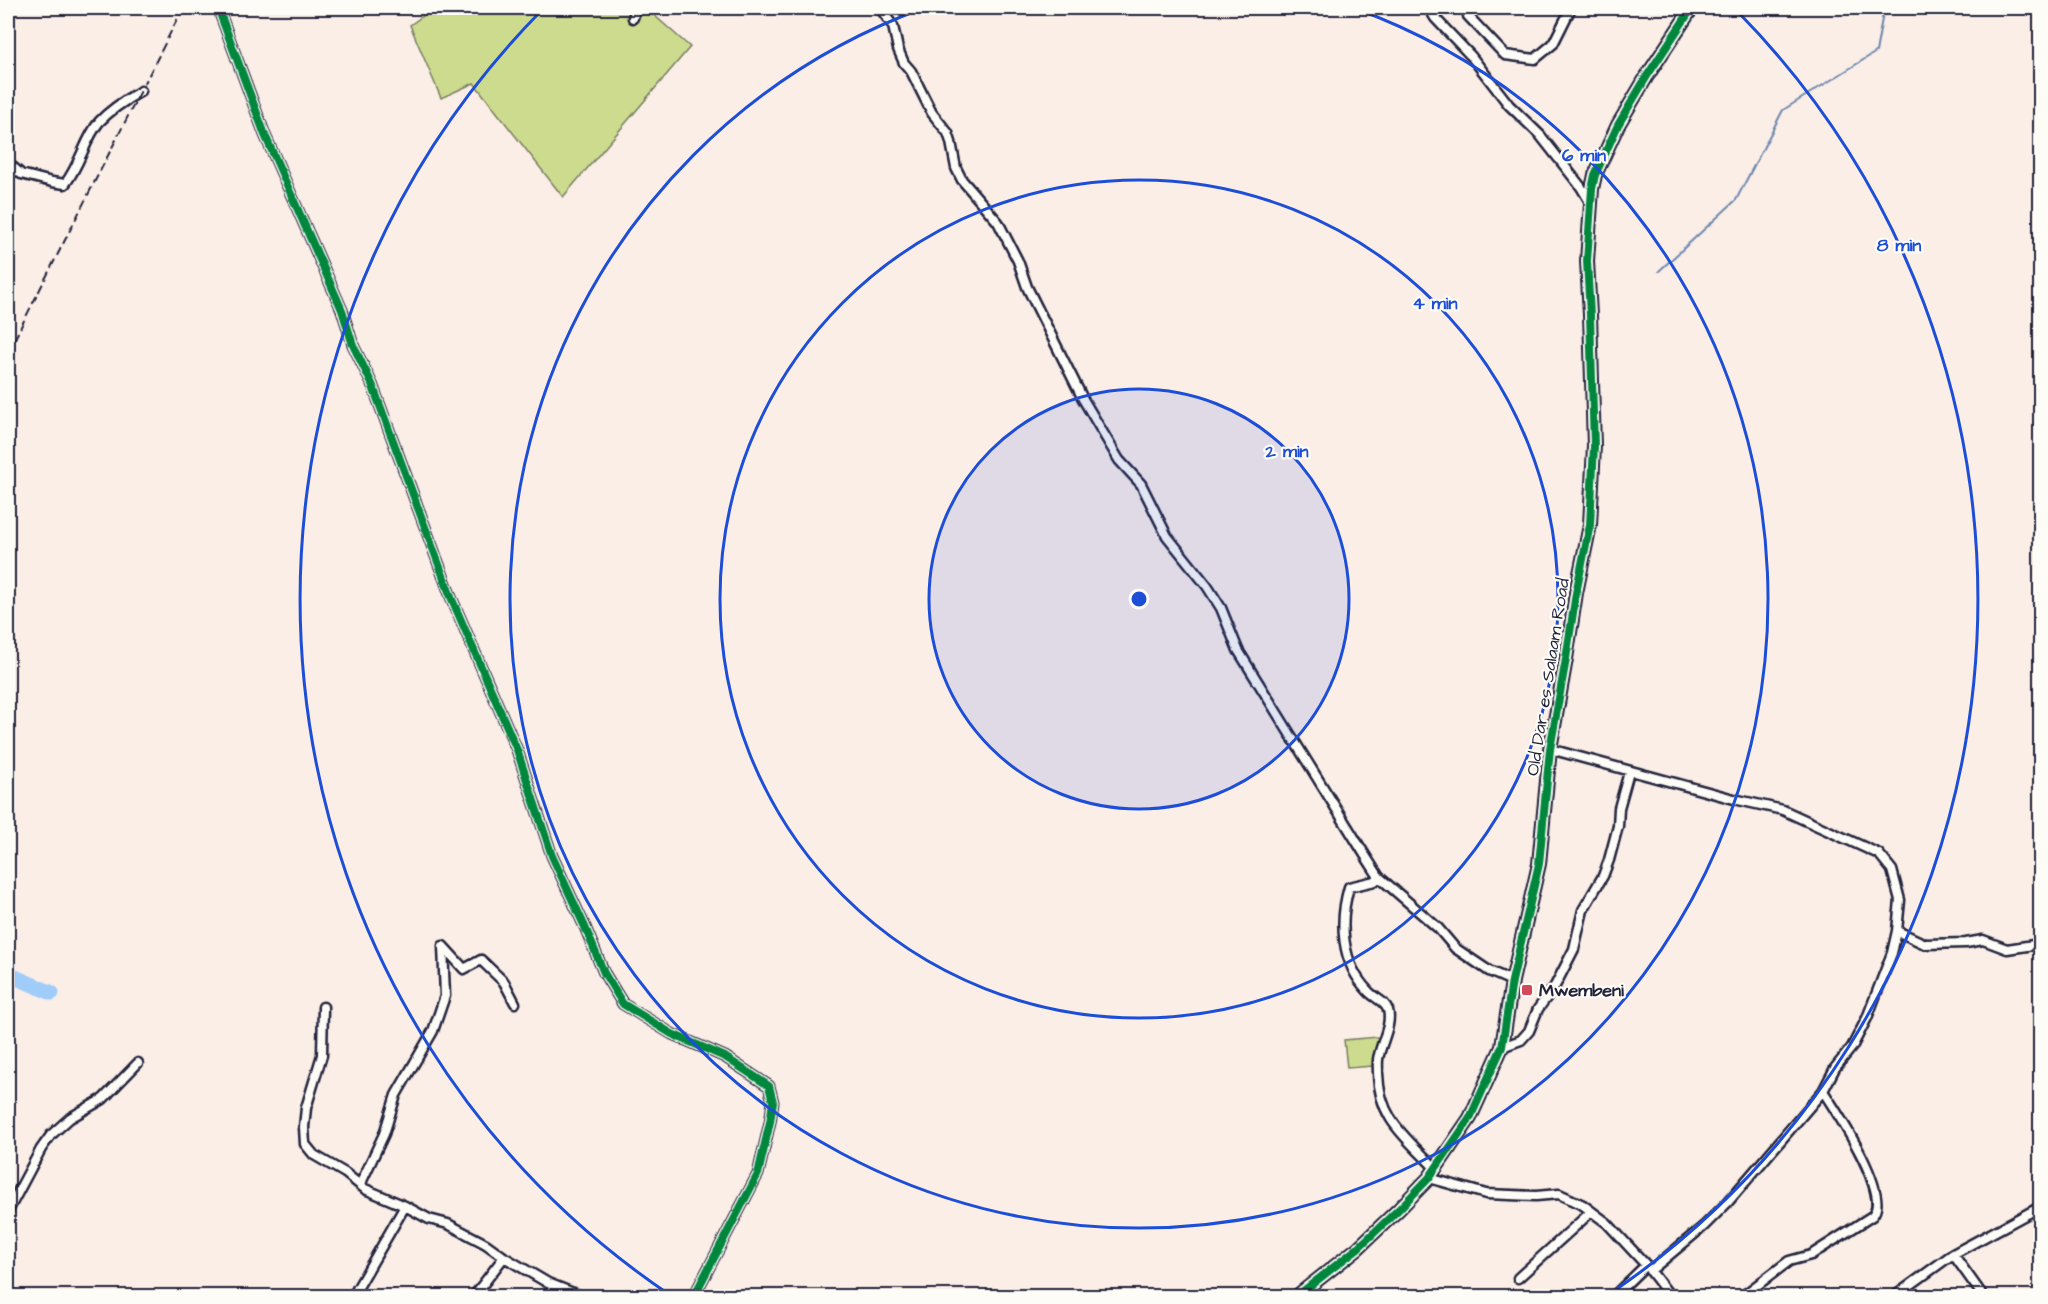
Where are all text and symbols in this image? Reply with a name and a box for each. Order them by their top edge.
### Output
text: 6 min [1562,143,1606,168]
text: 8 min [1877,233,1921,258]
text: 4 min [1412,291,1458,316]
text: 2 min [1264,439,1309,464]
street label: Old Dar es Salaam Road [1520,576,1576,778]
centre of rings [1129,589,1149,609]
place label: Mwembeni [1539,978,1624,1003]
marker: Mwembeni [1520,983,1534,997]

